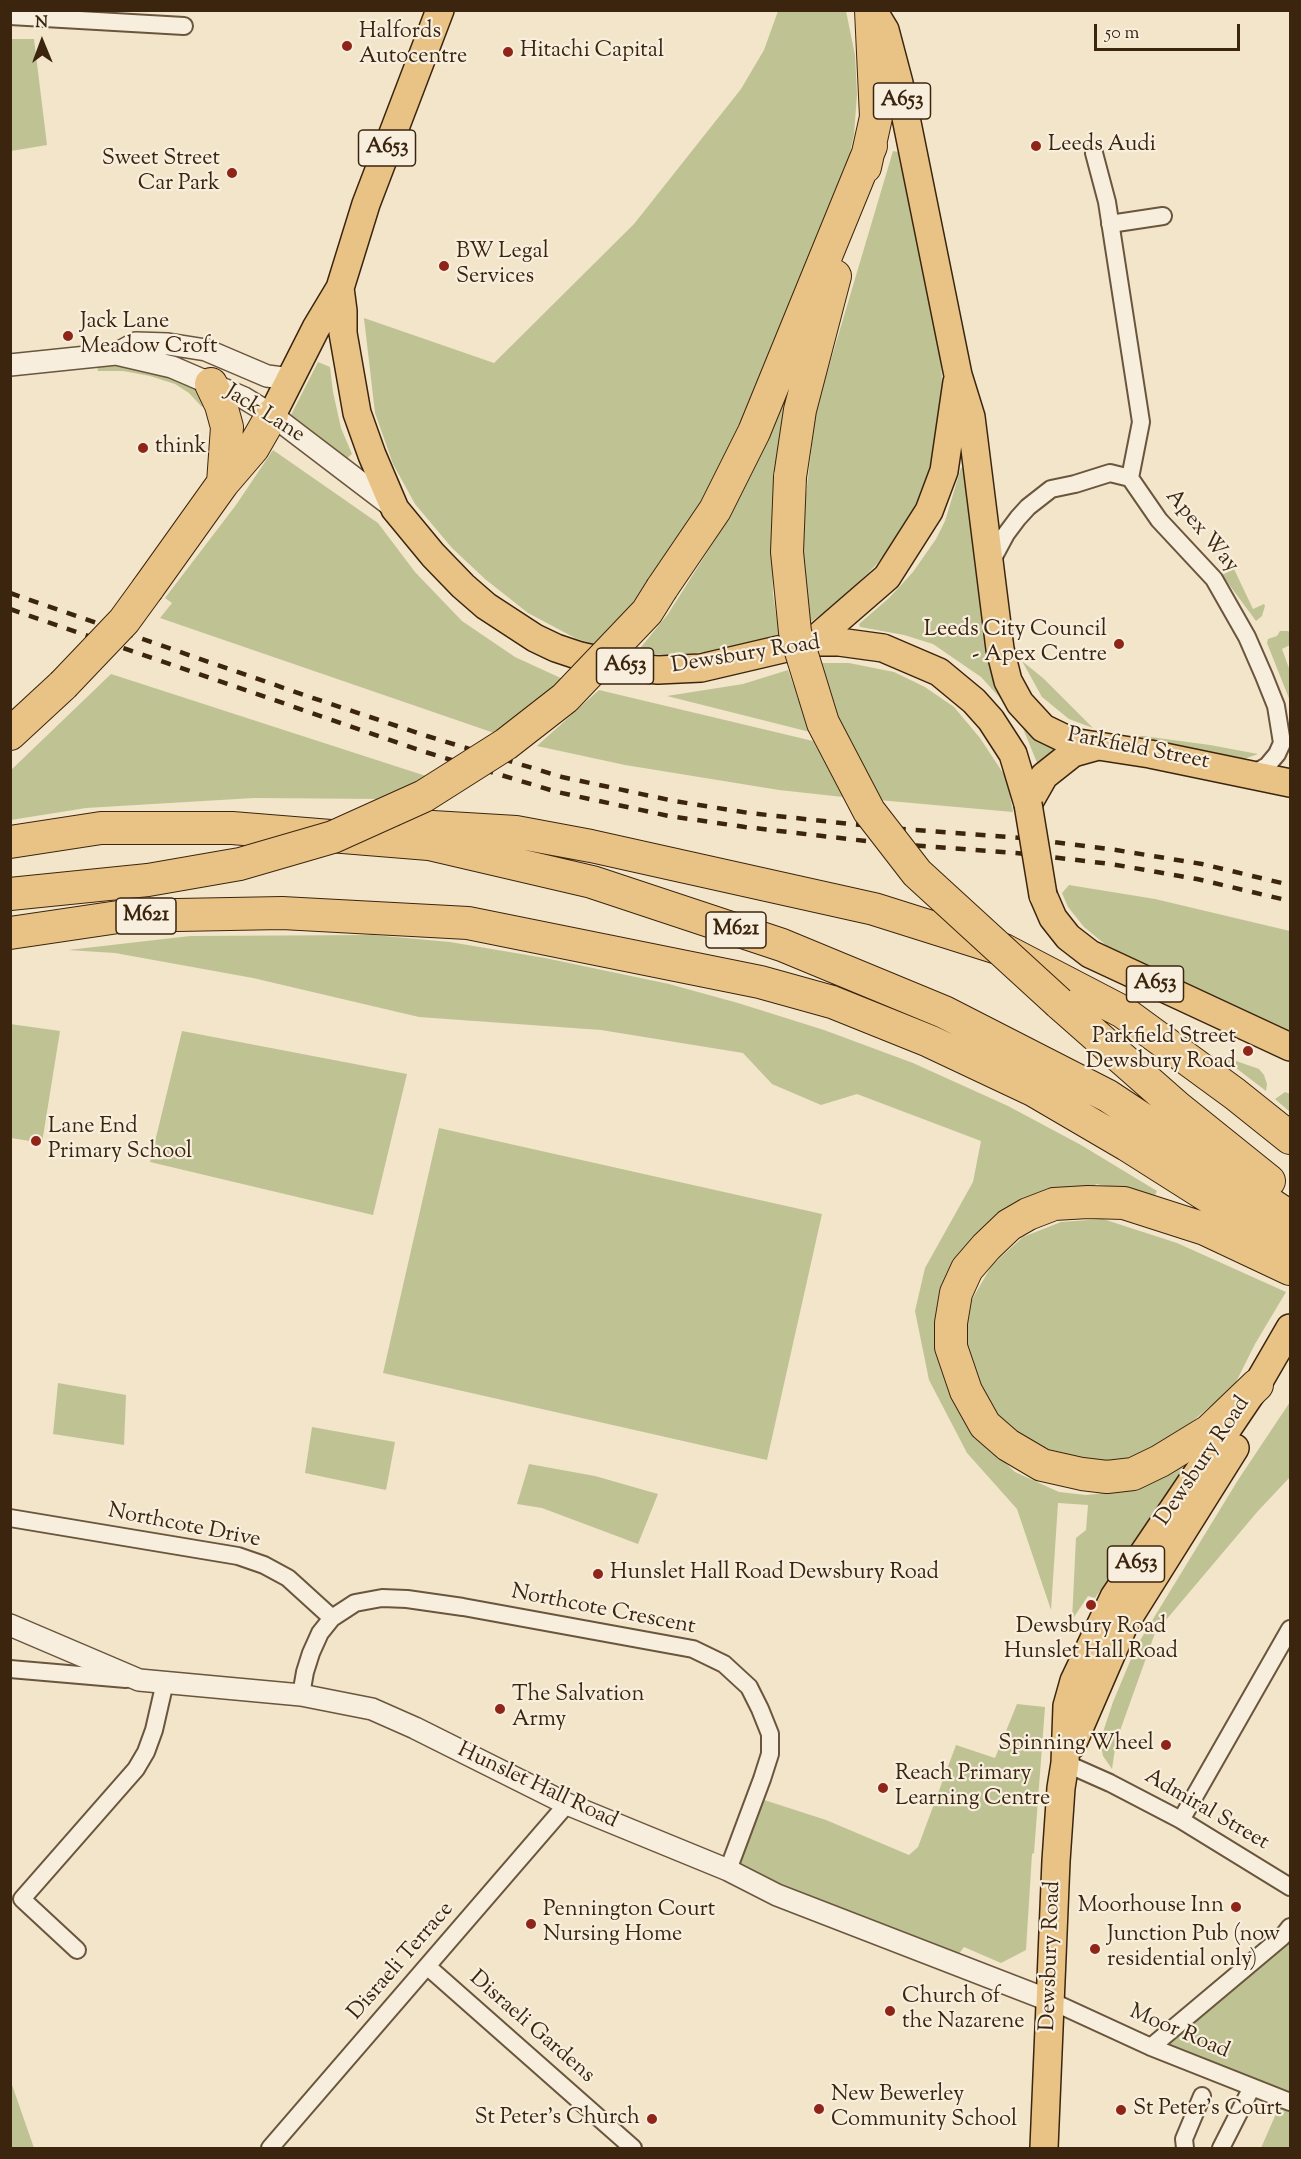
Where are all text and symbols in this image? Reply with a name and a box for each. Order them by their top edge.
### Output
north arrow [12,12,72,72]
text: N [35,12,48,35]
scale bar [1097,12,1242,50]
place label: Halfords Autocentre [359,20,467,72]
text: 50 m [1105,21,1139,47]
marker: Halfords Autocentre [340,39,354,53]
place label: Hitachi Capital [520,39,664,65]
marker: Hitachi Capital [501,45,515,59]
road number: A653 [874,83,930,119]
road number: A653 [358,130,416,166]
place label: Leeds Audi [1048,133,1156,159]
marker: Leeds Audi [1029,139,1043,153]
place label: Sweet Street Car Park [102,147,220,198]
marker: Sweet Street Car Park [225,166,239,180]
place label: BW Legal Services [456,240,549,292]
marker: BW Legal Services [437,259,451,273]
place label: Jack Lane Meadow Croft [80,310,218,362]
marker: Jack Lane Meadow Croft [61,329,75,343]
street label: Jack Lane [219,380,309,450]
place label: think [155,435,207,461]
marker: think [136,441,150,455]
street label: Apex Way [1159,485,1243,579]
place label: Leeds City Council - Apex Centre [924,618,1107,670]
street label: Dewsbury Road [670,631,822,681]
marker: Leeds City Council - Apex Centre [1112,637,1126,651]
road number: A653 [596,648,654,684]
street label: Parkfield Street [1065,723,1211,777]
road number: M621 [116,898,176,934]
road number: M621 [706,912,766,948]
road number: A653 [1126,966,1184,1002]
place label: Parkfield Street Dewsbury Road [1086,1025,1236,1076]
marker: Parkfield Street Dewsbury Road [1241,1044,1255,1058]
place label: Lane End Primary School [48,1115,192,1166]
marker: Lane End Primary School [29,1134,43,1148]
street label: Dewsbury Road [1151,1392,1257,1532]
street label: Northcote Drive [105,1499,263,1555]
road number: A653 [1108,1546,1164,1582]
place label: Hunslet Hall Road Dewsbury Road [610,1561,939,1587]
marker: Hunslet Hall Road Dewsbury Road [591,1567,605,1581]
street label: Northcote Crescent [509,1580,697,1642]
marker: Dewsbury Road Hunslet Hall Road [1084,1598,1098,1612]
place label: Dewsbury Road Hunslet Hall Road [1004,1615,1178,1666]
place label: The Salvation Army [512,1683,644,1735]
marker: The Salvation Army [493,1702,507,1716]
place label: Spinning Wheel [998,1732,1154,1758]
street label: Hunslet Hall Road [453,1738,621,1836]
marker: Spinning Wheel [1159,1738,1173,1752]
place label: Reach Primary Learning Centre [895,1762,1050,1814]
street label: Admiral Street [1139,1765,1273,1857]
marker: Reach Primary Learning Centre [876,1781,890,1795]
street label: Dewsbury Road [1036,1880,1068,2032]
place label: Moorhouse Inn [1078,1894,1224,1920]
street label: Disraeli Terrace [344,1898,460,2026]
place label: Pennington Court Nursing Home [543,1898,715,1950]
marker: Moorhouse Inn [1229,1900,1243,1914]
marker: Pennington Court Nursing Home [524,1917,538,1931]
place label: Junction Pub (now residential only) [1107,1923,1280,1975]
marker: Junction Pub (now residential only) [1088,1942,1102,1956]
street label: Disraeli Gardens [463,1966,599,2090]
place label: Church of the Nazarene [902,1985,1024,2036]
street label: Moor Road [1125,2000,1233,2066]
marker: Church of the Nazarene [883,2004,897,2018]
place label: New Bewerley Community School [831,2083,1017,2134]
place label: St Peter's Court [1133,2097,1282,2123]
marker: New Bewerley Community School [812,2102,826,2116]
marker: St Peter's Court [1114,2103,1128,2117]
place label: St Peter's Church [474,2106,640,2132]
marker: St Peter's Church [645,2112,659,2126]

